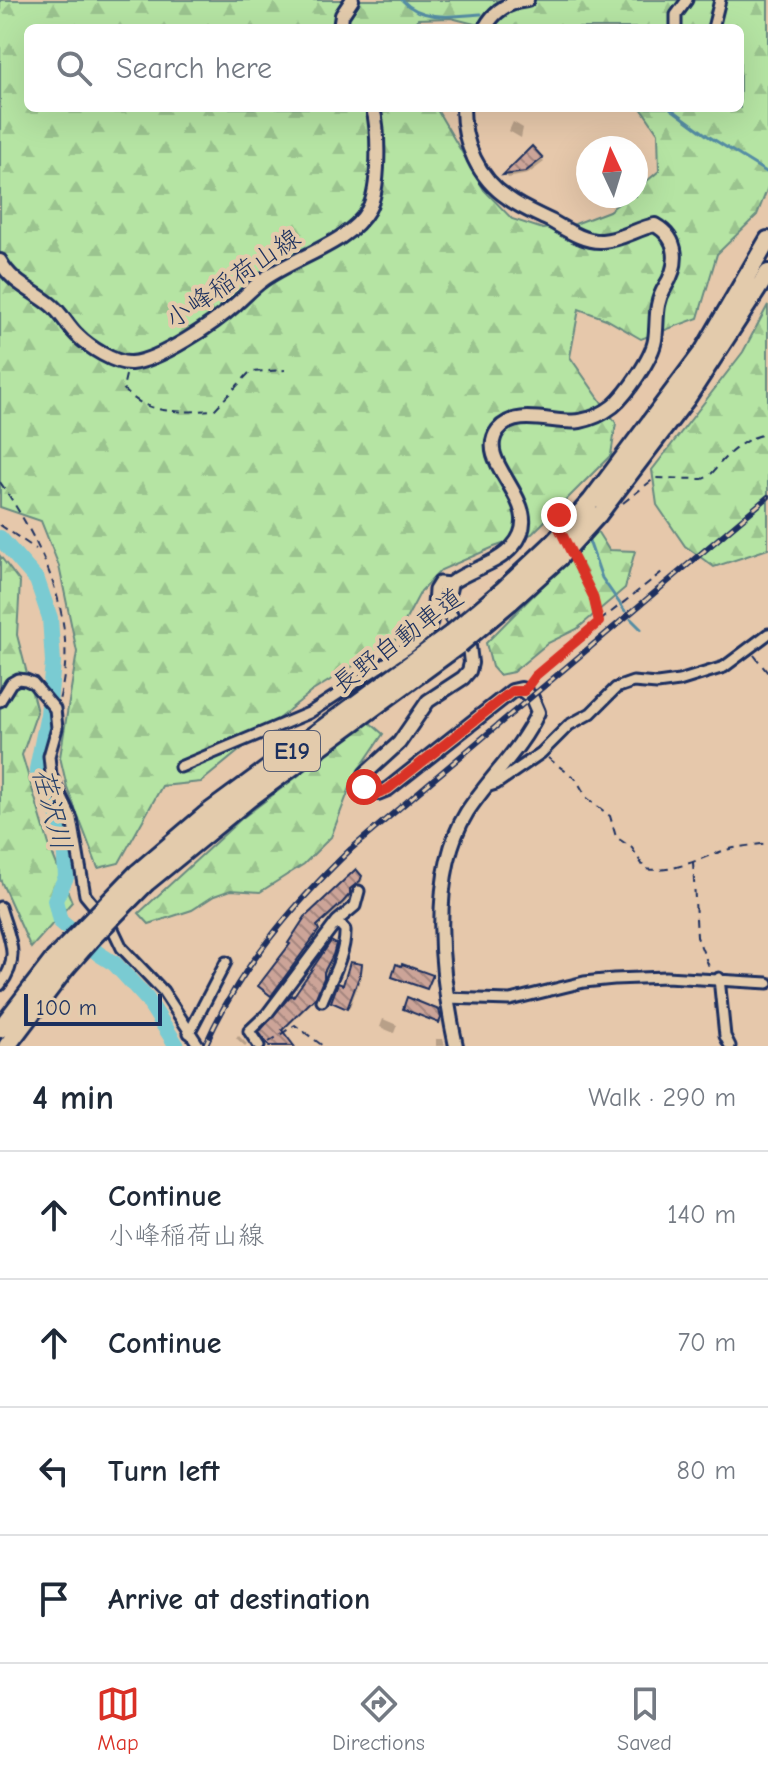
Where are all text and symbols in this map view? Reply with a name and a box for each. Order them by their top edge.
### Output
search box [24,24,744,112]
icon: search [52,46,96,90]
text: Search here [116,51,272,86]
north arrow [576,136,648,208]
street label: 小峰稲荷山線 [160,223,306,335]
route end [541,497,577,533]
street label: 長野自動車道 [327,582,469,700]
road number: E19 [264,731,320,771]
water label: 荏沢川 [26,764,78,854]
route start [346,769,382,805]
scale bar [24,990,162,1026]
text: 100 m [36,995,97,1021]
text: 4 min [32,1078,114,1118]
text: Walk · 290 m [588,1083,736,1113]
text: Continue [108,1179,222,1214]
icon: ahead [32,1193,76,1237]
text: 140 m [667,1200,736,1230]
text: 小峰稲荷山線 [108,1221,264,1251]
icon: ahead [32,1321,76,1365]
text: Continue [108,1326,222,1361]
text: 70 m [678,1328,736,1358]
icon: left [32,1449,76,1493]
text: Turn left [108,1454,220,1489]
text: 80 m [677,1456,736,1486]
icon: arrive [32,1577,76,1621]
text: Arrive at destination [108,1582,370,1617]
tab: Map [96,1682,140,1756]
tab: Directions [332,1682,425,1756]
tab: Saved [617,1682,672,1756]

